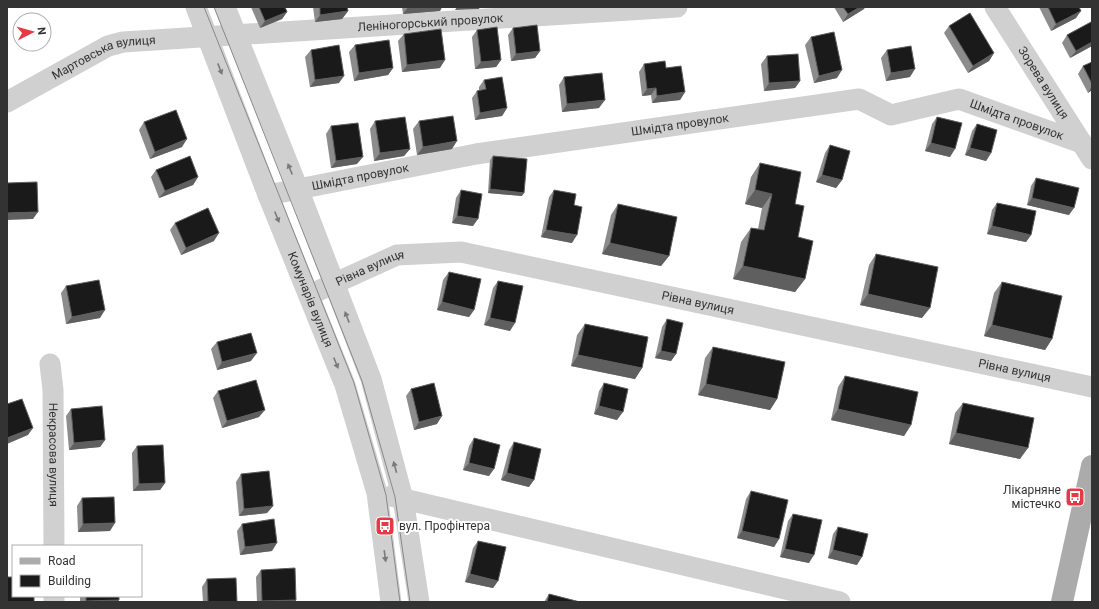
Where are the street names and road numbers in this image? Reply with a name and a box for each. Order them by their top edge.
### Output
street label: Леніногорський провулок [357,11,504,34]
street label: Мартовська вулиця [49,33,156,83]
street label: Зорева вулиця [1015,44,1072,122]
street label: Шмідта провулок [968,97,1066,143]
street label: Шмідта провулок [630,111,730,139]
street label: Шмідта провулок [311,160,410,193]
street label: Рівна вулиця [334,248,405,289]
street label: Комунарів вулиця [285,250,336,349]
street label: Рівна вулиця [660,288,735,317]
street label: Рівна вулиця [977,356,1052,385]
street label: Некрасова вулиця [46,403,61,507]

